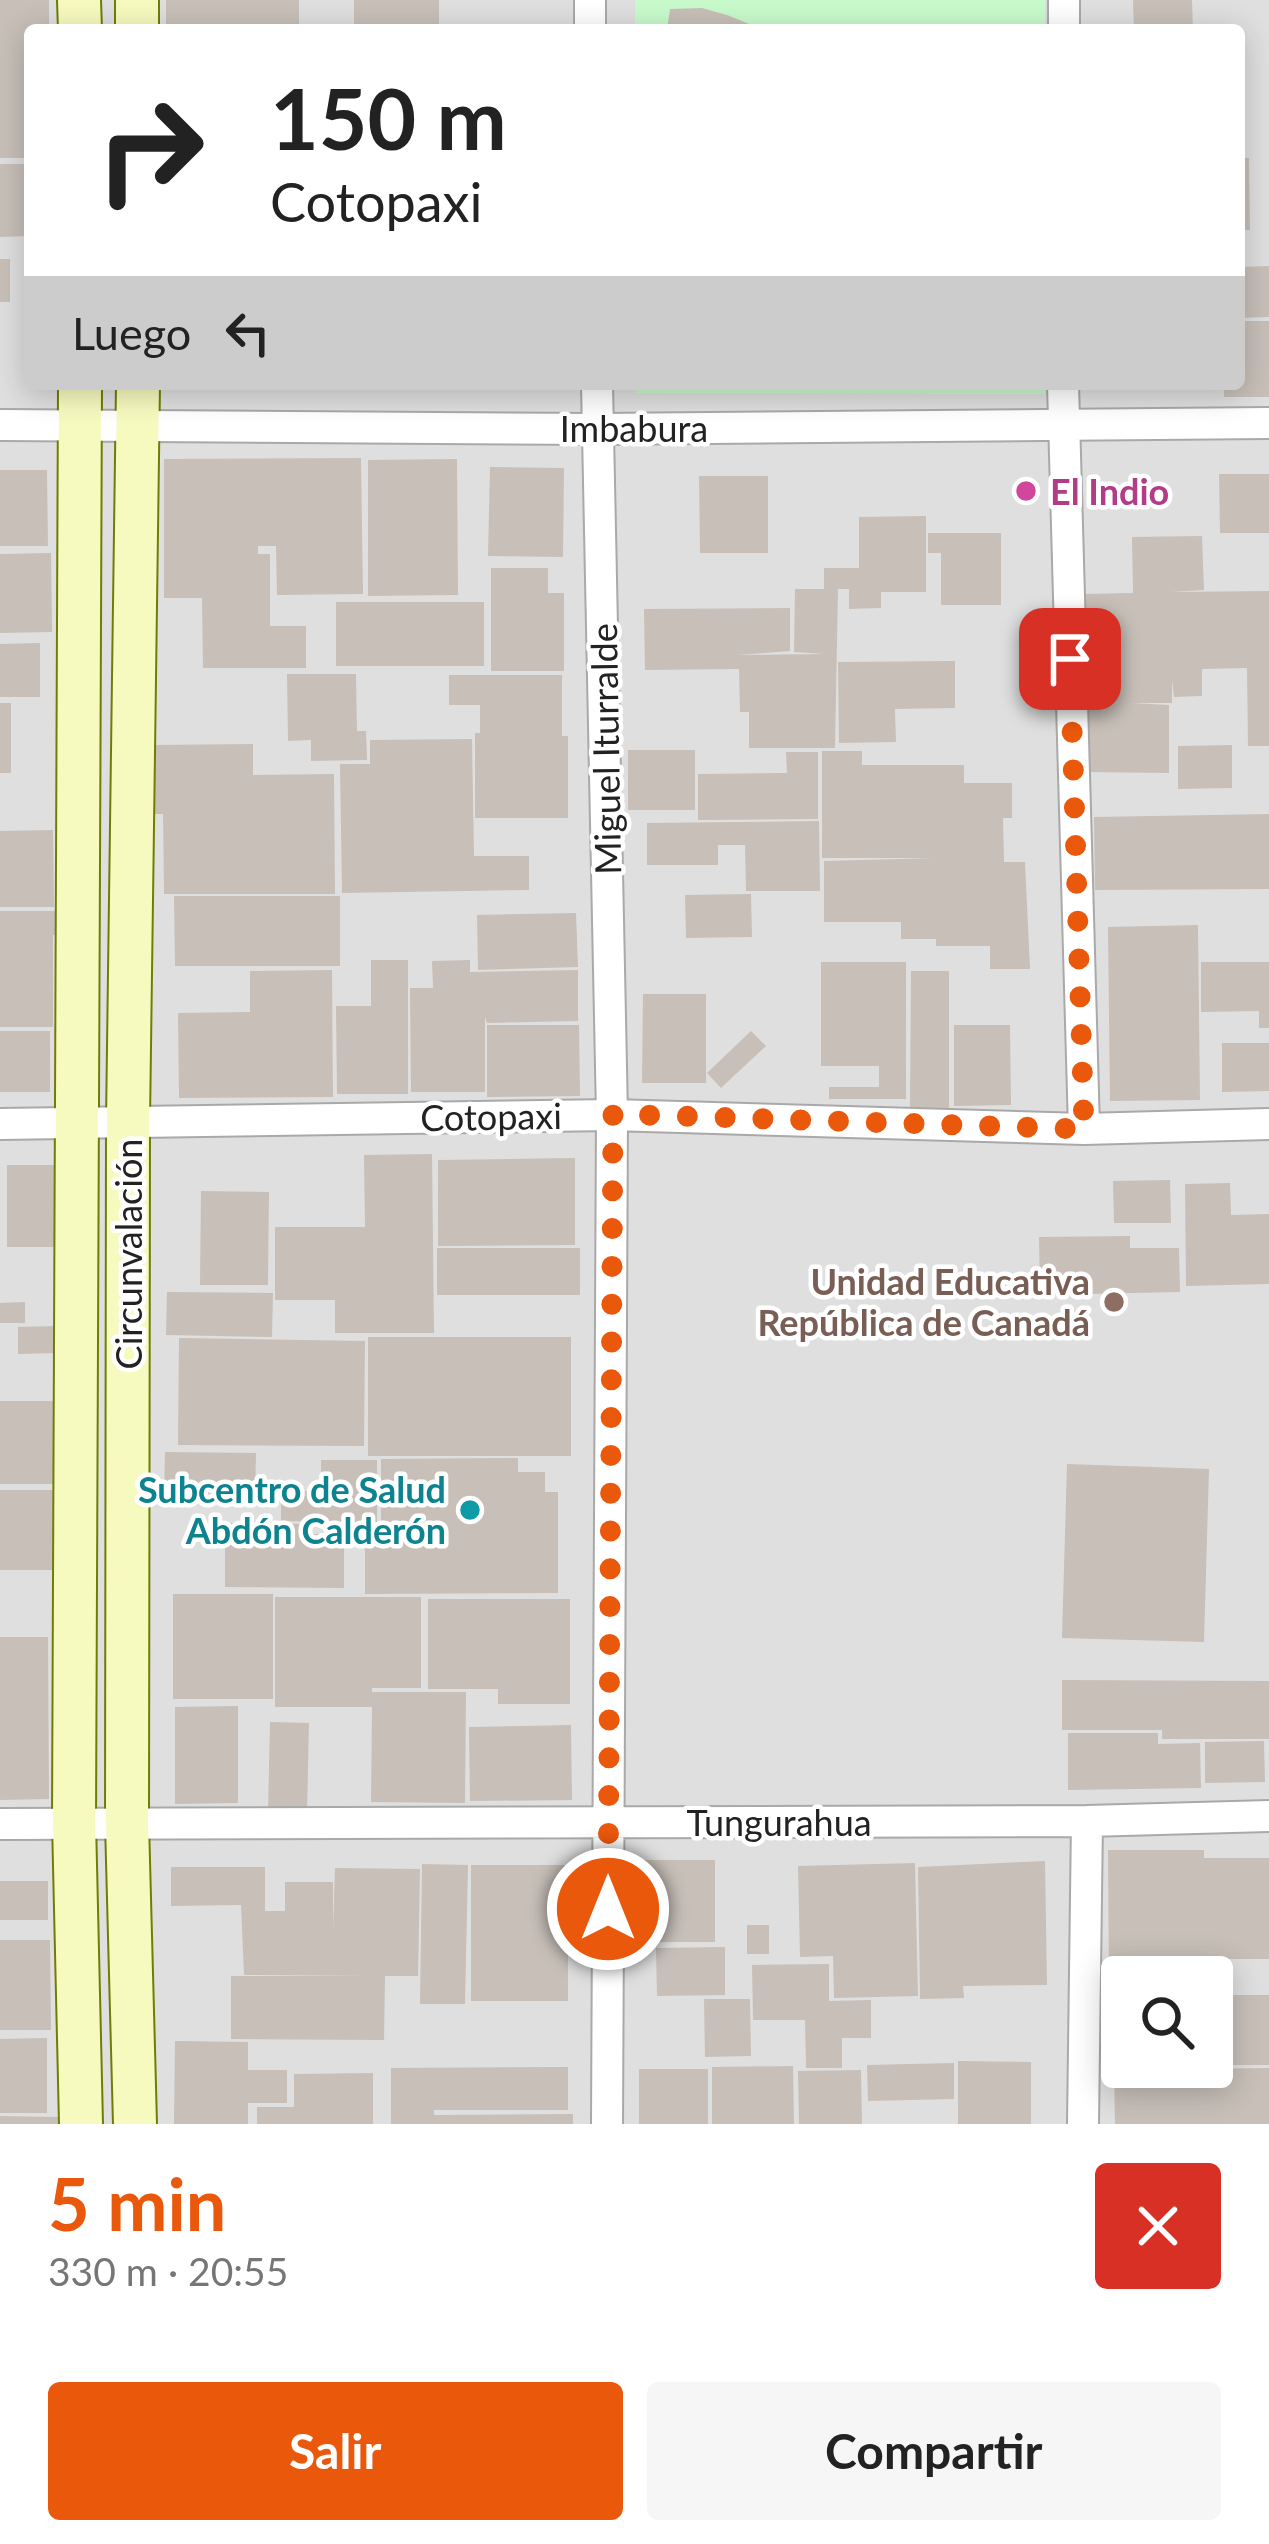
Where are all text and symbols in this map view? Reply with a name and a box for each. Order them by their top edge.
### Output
text: 150 m [270,67,507,168]
icon: right [72,72,228,228]
text: Cotopaxi [270,169,482,234]
icon: left [215,300,281,366]
text: Luego [72,306,191,360]
street label: Imbabura [560,406,708,450]
place label: El Indio [1050,469,1169,513]
marker: El Indio [1013,478,1039,504]
pin [1019,608,1121,710]
street label: Miguel Iturralde [581,623,629,875]
icon: arrive [1037,626,1103,692]
street label: Cotopaxi [420,1093,562,1139]
street label: Circunvalación [106,1139,150,1369]
place label: Unidad Educativa República de Canadá [757,1259,1090,1344]
marker: Unidad Educativa República de Canadá [1101,1289,1127,1315]
place label: Subcentro de Salud Abdón Calderón [138,1467,446,1552]
marker: Subcentro de Salud Abdón Calderón [457,1497,483,1523]
street label: Tungurahua [686,1800,872,1844]
position arrow [545,1846,671,1972]
map controls [1101,1956,1233,2088]
button: search [1101,1956,1233,2088]
text: 5 min [48,2160,226,2246]
button: close [1095,2163,1221,2289]
text: 330 m · 20:55 [48,2248,288,2294]
button: Salir [48,2382,623,2520]
button: Compartir [647,2382,1221,2520]

